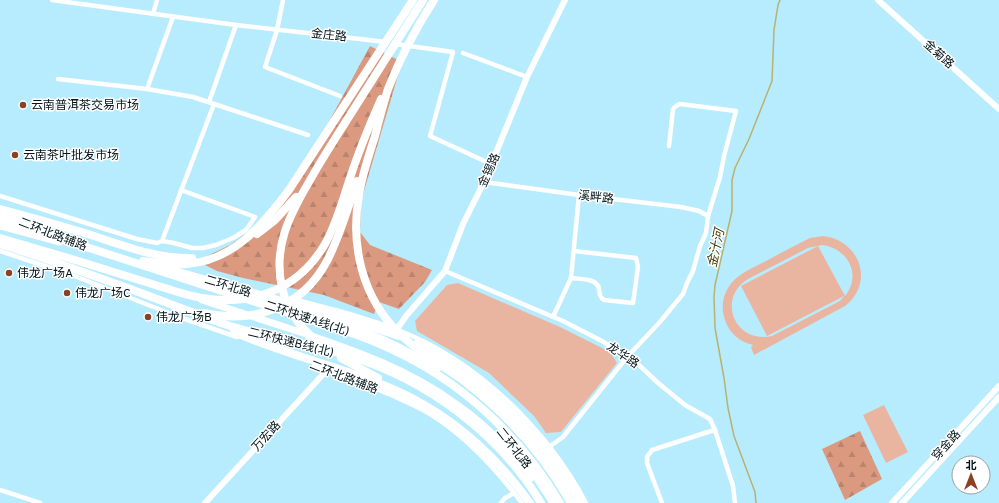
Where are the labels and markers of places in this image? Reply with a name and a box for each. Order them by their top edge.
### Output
place label: 云南普洱茶交易市场 [31,98,139,114]
marker: 云南普洱茶交易市场 [18,100,28,110]
place label: 云南茶叶批发市场 [23,148,119,164]
marker: 云南茶叶批发市场 [10,150,20,160]
place label: 伟龙广场A [17,266,73,282]
marker: 伟龙广场A [4,268,14,278]
place label: 伟龙广场C [75,286,131,302]
marker: 伟龙广场C [62,288,72,298]
place label: 伟龙广场B [156,310,212,326]
marker: 伟龙广场B [143,312,153,322]

